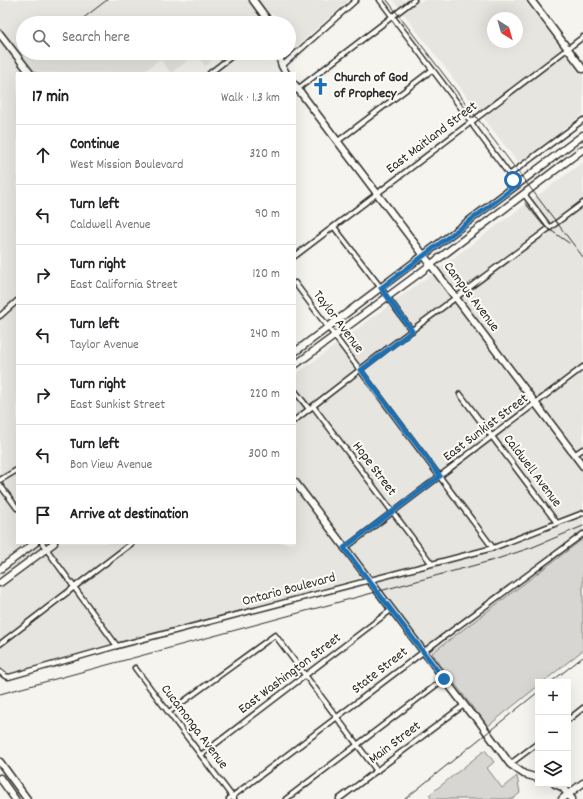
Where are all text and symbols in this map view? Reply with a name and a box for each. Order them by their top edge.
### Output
north arrow [487,12,523,48]
search box [16,16,296,60]
icon: search [30,27,52,49]
text: Search here [62,27,130,49]
place label: Church of God of Prophecy [334,68,408,104]
church icon: Church of God of Prophecy [311,76,331,96]
text: 17 min [32,86,69,110]
text: Walk · 1.3 km [221,89,280,108]
street label: East Maitland Street [382,97,482,179]
text: Continue [70,134,119,156]
icon: ahead [32,144,54,166]
text: 320 m [250,145,280,164]
text: West Mission Boulevard [70,156,183,175]
route start [504,171,522,189]
text: Turn left [70,194,119,216]
icon: left [32,204,54,226]
text: 90 m [255,205,280,224]
text: Caldwell Avenue [70,216,151,235]
text: Turn right [70,254,126,276]
street label: Campus Avenue [438,258,504,336]
icon: right [32,264,54,286]
text: 120 m [252,265,280,284]
text: East California Street [70,276,177,295]
street label: Taylor Avenue [308,286,368,358]
text: Turn left [70,314,119,336]
icon: left [32,324,54,346]
text: 240 m [250,325,280,344]
text: Taylor Avenue [70,336,139,355]
text: Turn right [70,374,126,396]
icon: right [32,384,54,406]
text: 220 m [250,385,280,404]
street label: East Sunkist Street [439,389,533,467]
text: East Sunkist Street [70,396,165,415]
street label: Caldwell Avenue [498,430,566,512]
text: Turn left [70,434,119,456]
street label: Hope Street [347,438,401,500]
icon: left [32,444,54,466]
text: 300 m [248,445,280,464]
text: Bon View Avenue [70,456,152,475]
icon: arrive [32,504,54,526]
text: Arrive at destination [70,504,188,526]
street label: Ontario Boulevard [240,568,338,612]
street label: East Washington Street [234,629,346,719]
street label: State Street [348,643,412,699]
route end [435,670,453,688]
map controls [535,679,571,787]
button: + [535,679,571,715]
street label: Cucamonga Avenue [155,680,233,774]
button: − [535,715,571,751]
street label: Main Street [365,717,425,769]
button: layers [535,751,571,787]

